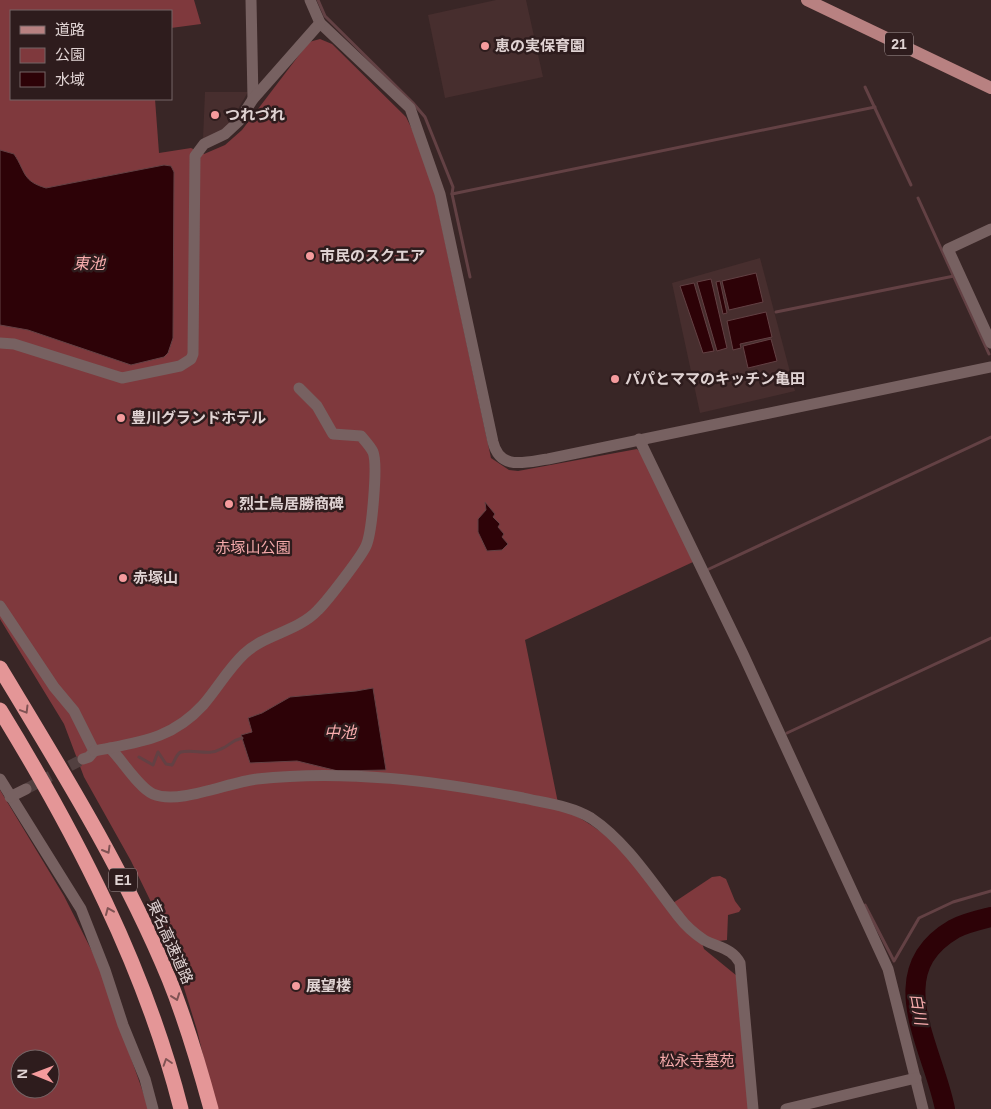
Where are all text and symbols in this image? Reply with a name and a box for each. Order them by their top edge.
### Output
legend [10,10,172,100]
text: 道路 [55,21,85,38]
road number: 21 [885,33,913,56]
place label: 恵の実保育園 [495,37,585,54]
marker: 恵の実保育園 [479,40,491,52]
text: 公園 [55,46,85,63]
text: 水域 [55,71,85,88]
place label: つれづれ [225,106,285,123]
marker: つれづれ [209,109,221,121]
place label: 市民のスクエア [320,247,425,264]
marker: 市民のスクエア [304,250,316,262]
water label: 東池 [73,255,107,272]
place label: パパとママのキッチン亀田 [625,370,805,387]
marker: パパとママのキッチン亀田 [609,373,621,385]
place label: 豊川グランドホテル [131,409,266,426]
marker: 豊川グランドホテル [115,412,127,424]
place label: 烈士鳥居勝商碑 [239,495,344,512]
marker: 烈士鳥居勝商碑 [223,498,235,510]
park label: 赤塚山公園 [215,539,291,556]
place label: 赤塚山 [133,569,178,586]
marker: 赤塚山 [117,572,129,584]
one-way arrow [19,705,29,714]
water label: 中池 [324,724,358,741]
one-way arrow [101,845,111,854]
road number: E1 [109,868,137,892]
street label: 東名高速道路 [144,897,197,986]
one-way arrow [104,907,115,916]
place label: 展望楼 [306,977,351,994]
marker: 展望楼 [290,980,302,992]
water label: 白川 [907,992,930,1028]
one-way arrow [170,993,180,1001]
north arrow [10,1049,60,1099]
park label: 松永寺墓苑 [659,1052,735,1069]
one-way arrow [163,1059,173,1067]
text: N [14,1069,30,1079]

